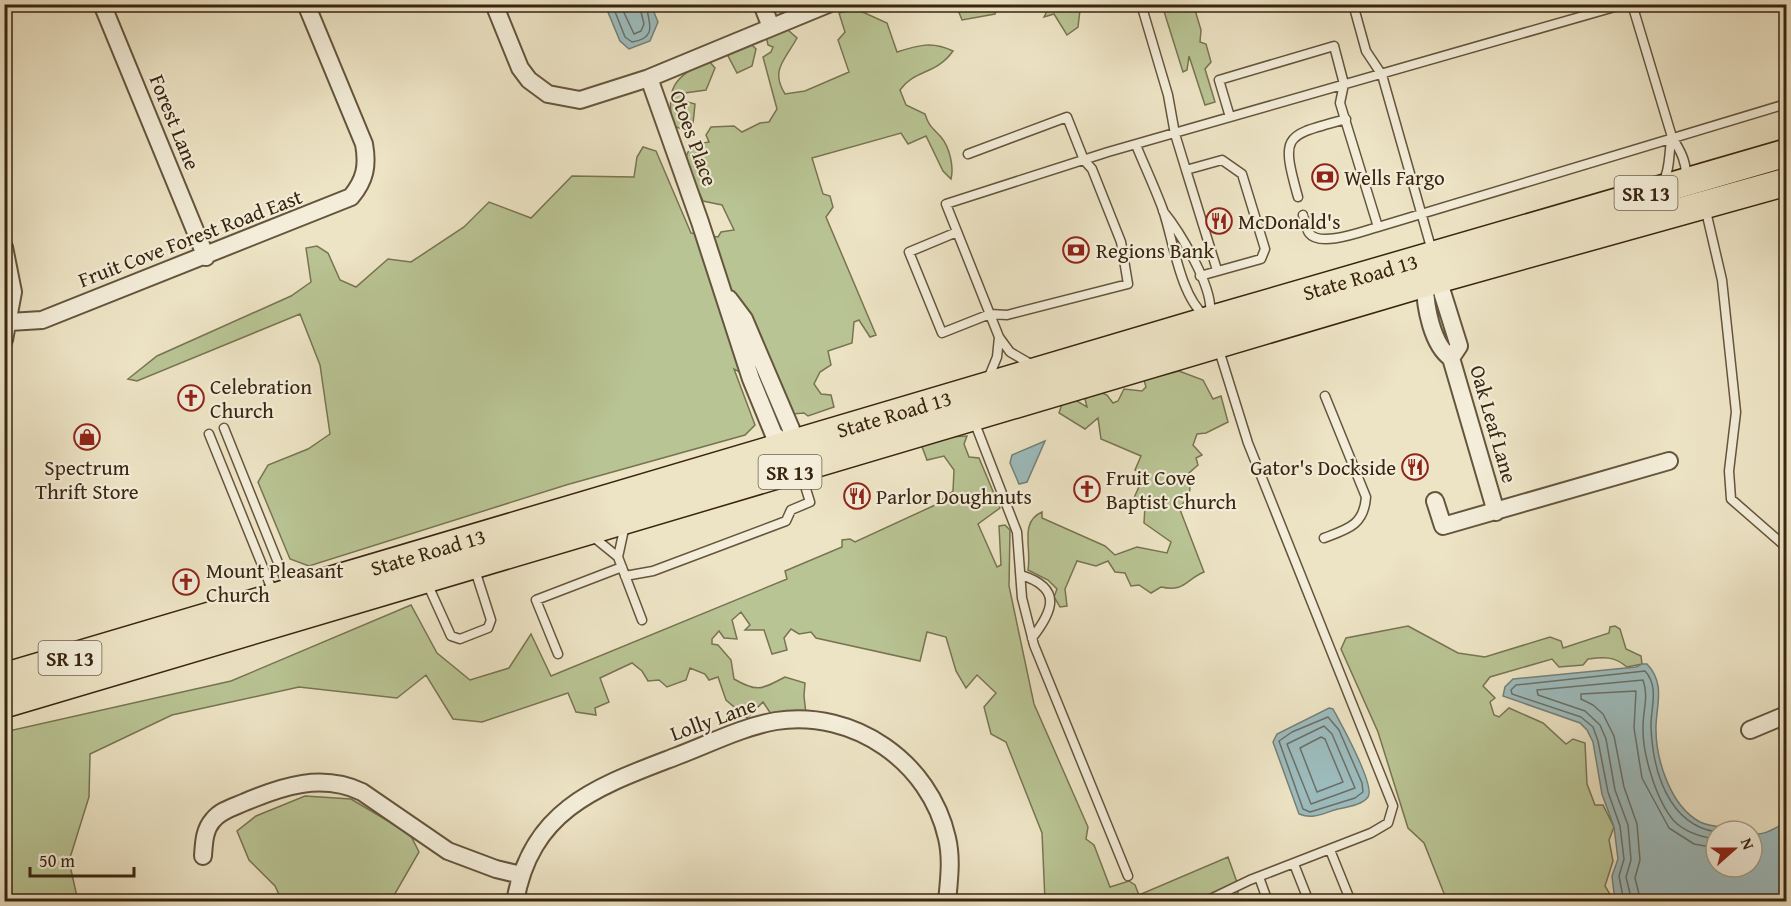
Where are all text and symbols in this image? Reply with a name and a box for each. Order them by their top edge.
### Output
street label: Forest Lane [142,70,208,175]
street label: Otoes Place [662,86,726,190]
bank icon: Wells Fargo [1310,162,1340,192]
place label: Wells Fargo [1344,162,1445,193]
road number: SR 13 [1614,176,1678,210]
street label: Fruit Cove Forest Road East [73,181,307,295]
restaurant icon: McDonald's [1204,206,1234,236]
place label: McDonald's [1238,206,1341,237]
bank icon: Regions Bank [1061,235,1091,265]
place label: Regions Bank [1096,235,1214,266]
street label: State Road 13 [1299,245,1421,308]
street label: Oak Leaf Lane [1462,361,1526,487]
place label: Celebration Church [210,371,312,426]
street label: State Road 13 [833,382,955,445]
church icon: Celebration Church [176,383,206,413]
shop icon: Spectrum Thrift Store [72,422,102,452]
place label: Spectrum Thrift Store [35,452,139,507]
place label: Gator's Dockside [1250,452,1396,483]
restaurant icon: Gator's Dockside [1400,452,1430,482]
road number: SR 13 [758,455,822,489]
place label: Fruit Cove Baptist Church [1106,462,1237,517]
church icon: Fruit Cove Baptist Church [1072,474,1102,504]
restaurant icon: Parlor Doughnuts [842,481,872,511]
place label: Parlor Doughnuts [876,481,1032,512]
street label: State Road 13 [367,520,489,583]
place label: Mount Pleasant Church [206,555,344,610]
church icon: Mount Pleasant Church [171,567,201,597]
road number: SR 13 [38,641,101,675]
street label: Lolly Lane [666,689,761,749]
north arrow [1704,819,1764,879]
text: N [1735,834,1761,853]
scale bar [30,840,134,878]
text: 50 m [39,847,75,874]

